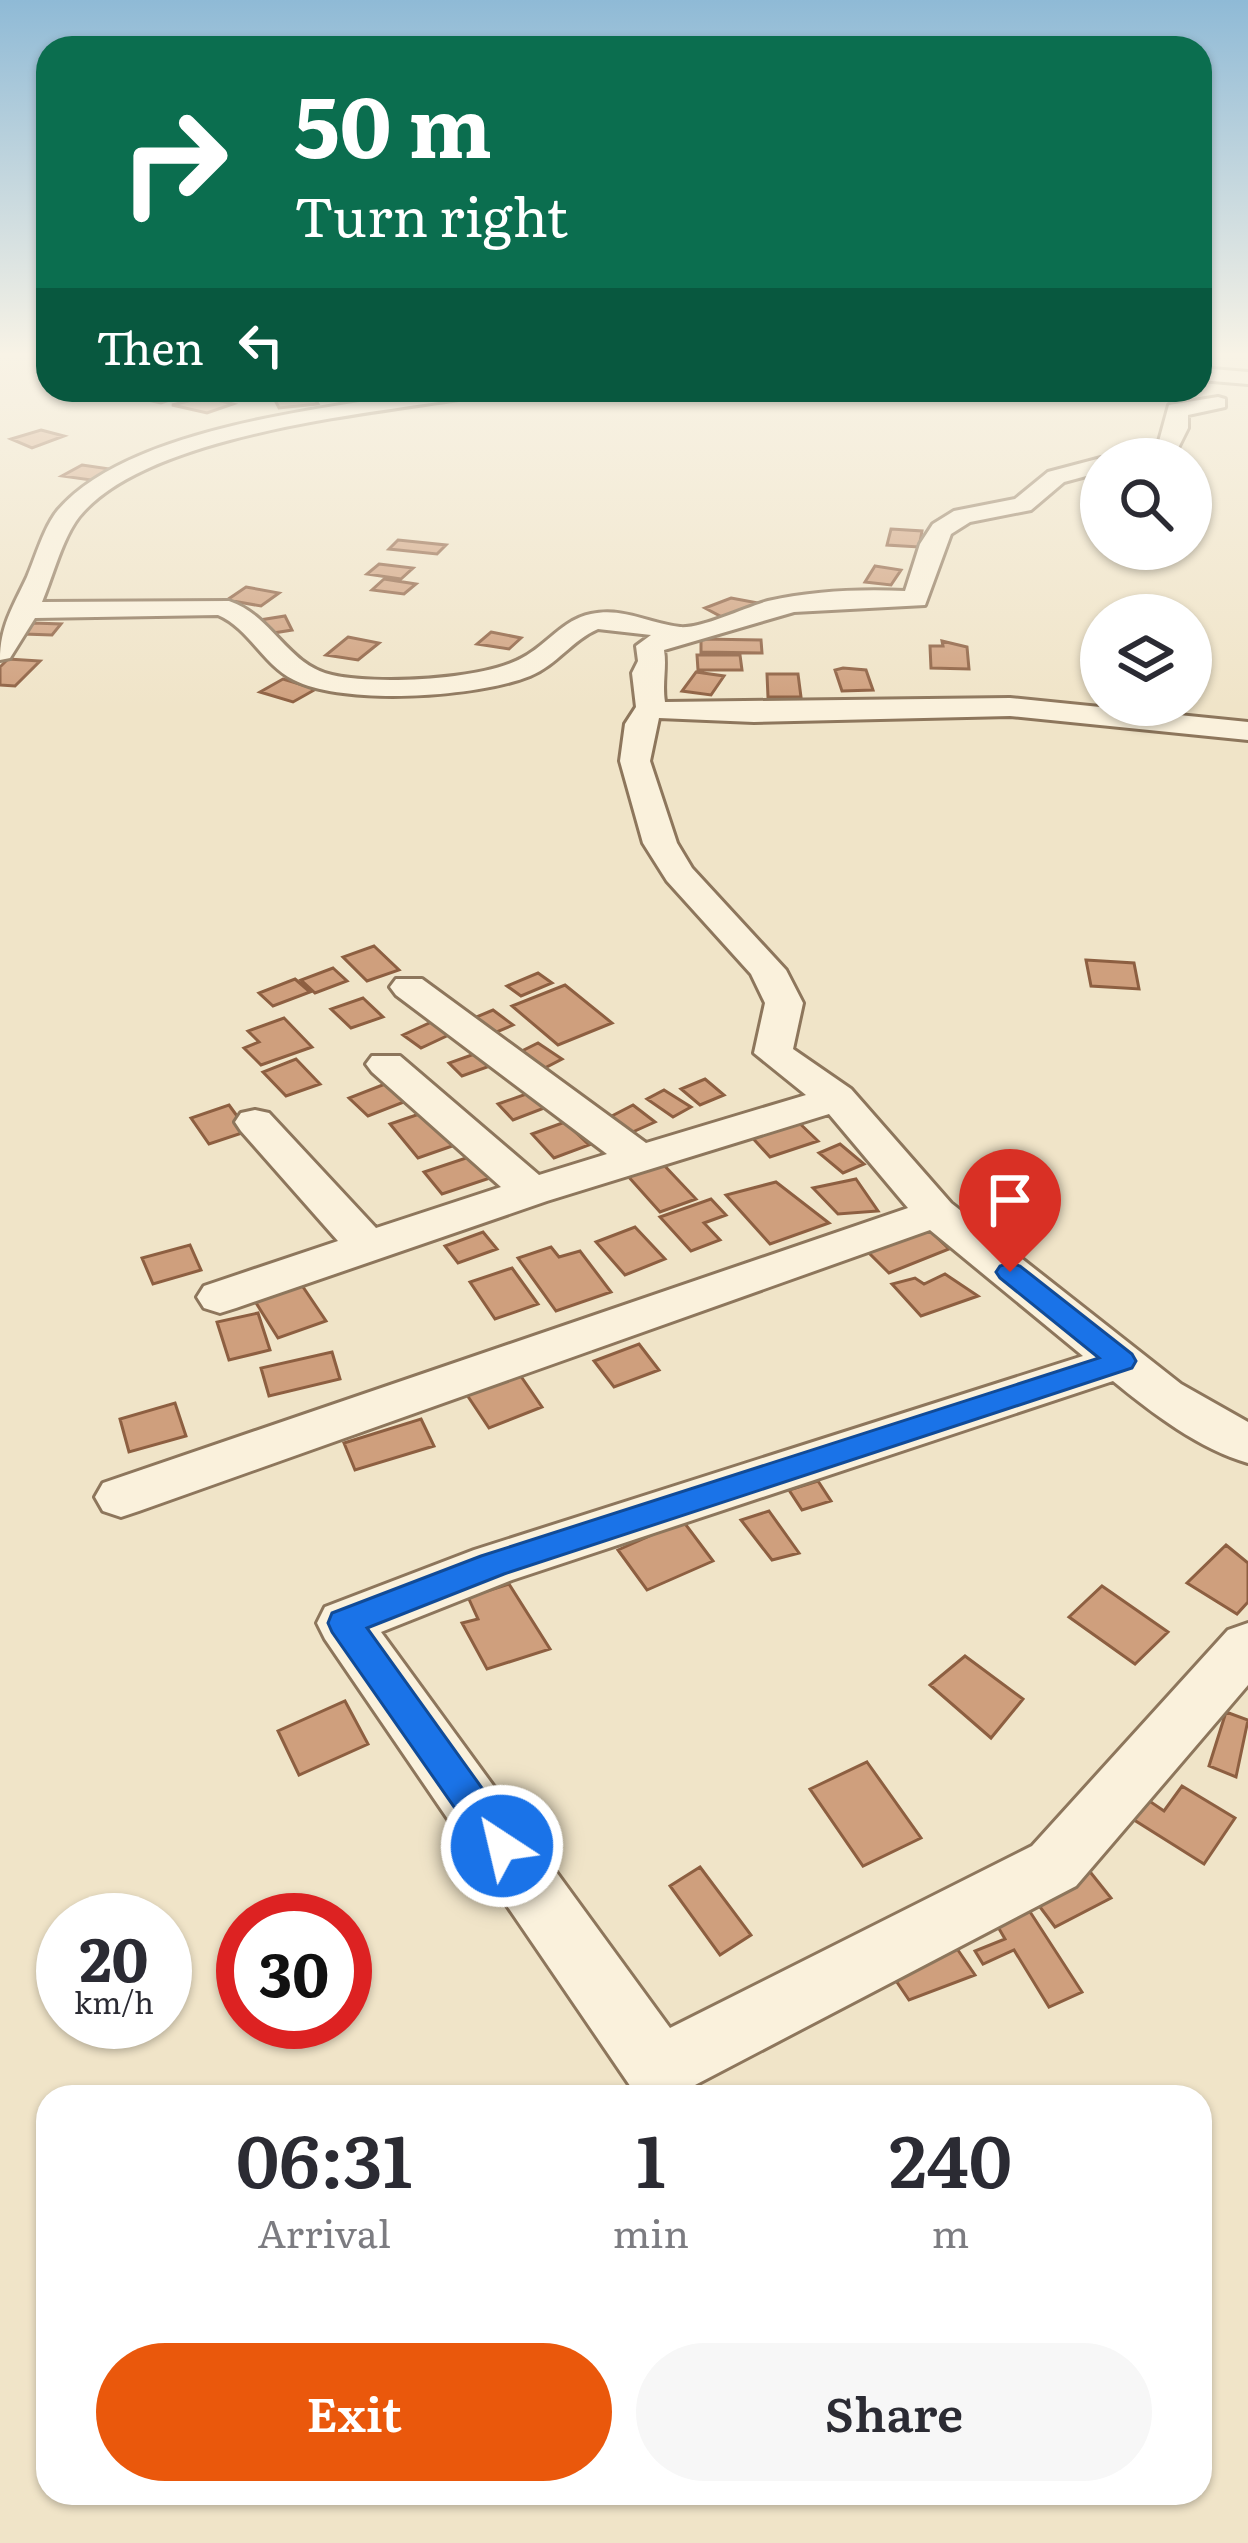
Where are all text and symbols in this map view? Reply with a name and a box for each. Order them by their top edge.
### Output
text: 50 m [294,59,492,184]
icon: right [96,84,252,240]
text: Turn right [294,173,568,254]
text: Then [96,312,204,379]
icon: left [228,312,294,378]
map controls [1080,438,1212,726]
button: search [1080,438,1212,570]
button: layers [1080,594,1212,726]
pin [959,1149,1061,1272]
icon: arrive [977,1167,1043,1233]
position arrow [439,1783,565,1909]
speed limit sign: 30 [216,1893,372,2049]
text: 20 [79,1911,149,2000]
text: km/h [74,1979,154,2023]
text: 06:31 [236,2103,412,2210]
text: 1 [636,2103,666,2210]
text: 240 [889,2103,1012,2210]
text: Arrival [258,2202,391,2260]
text: min [612,2202,689,2260]
text: m [932,2202,969,2260]
button: Exit [96,2343,612,2481]
button: Share [636,2343,1152,2481]

